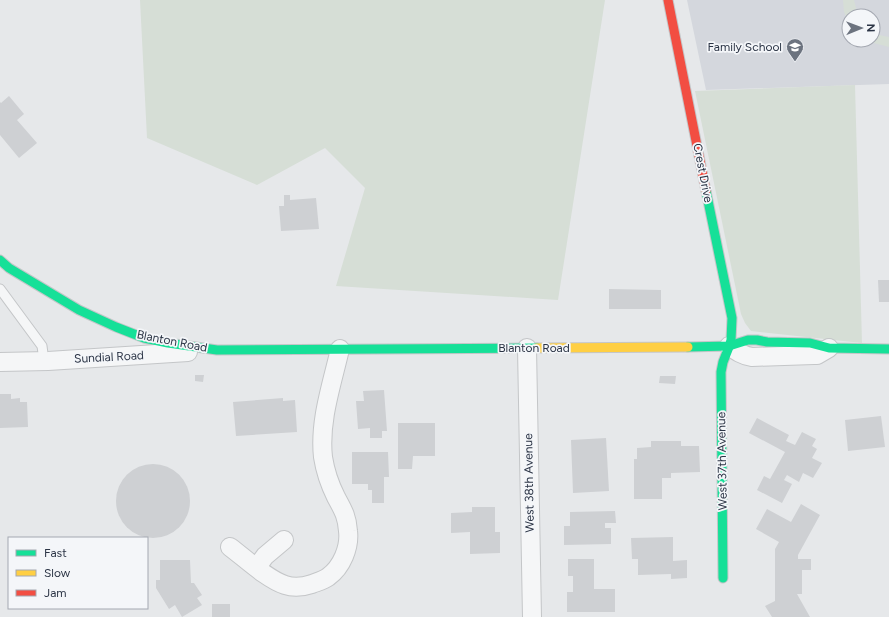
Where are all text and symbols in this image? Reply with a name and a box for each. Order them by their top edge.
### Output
north arrow [841,8,881,48]
text: N [864,23,877,32]
school or university icon: Family School [785,37,805,62]
place label: Family School [707,40,782,54]
street label: Crest Drive [690,142,716,204]
street label: Blanton Road [136,327,208,355]
street label: Blanton Road [498,341,570,355]
street label: Sundial Road [74,348,144,366]
street label: West 37th Avenue [714,411,730,510]
street label: West 38th Avenue [521,433,537,533]
legend [8,537,148,609]
text: Fast [44,546,67,560]
text: Slow [44,566,71,580]
text: Jam [44,586,67,600]

